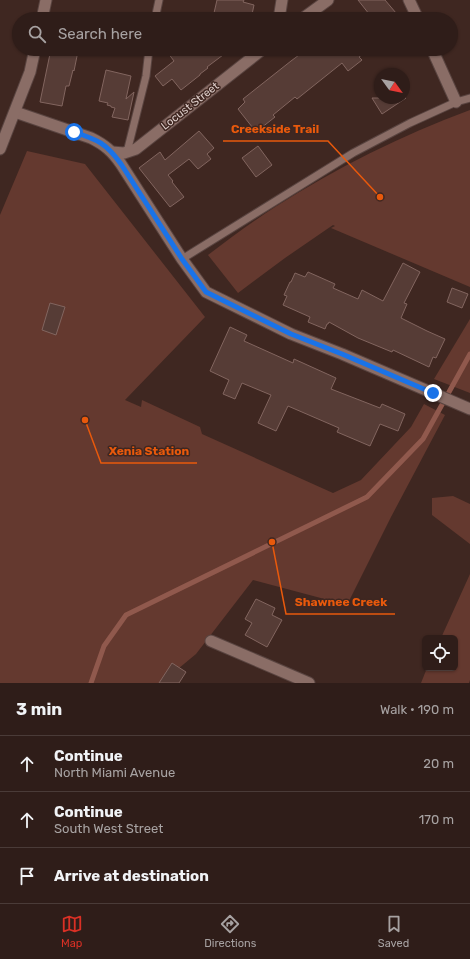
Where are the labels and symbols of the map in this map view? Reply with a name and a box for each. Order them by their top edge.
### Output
north arrow [374,68,410,104]
street label: Locust Street [159,79,222,133]
callout: Creekside Trail [223,117,328,141]
text: Creekside Trail [231,122,319,136]
route start [65,123,83,141]
route end [424,384,442,402]
callout: Xenia Station [101,439,197,463]
text: Xenia Station [109,444,190,458]
callout: Shawnee Creek [286,590,395,614]
text: Shawnee Creek [295,595,387,609]

